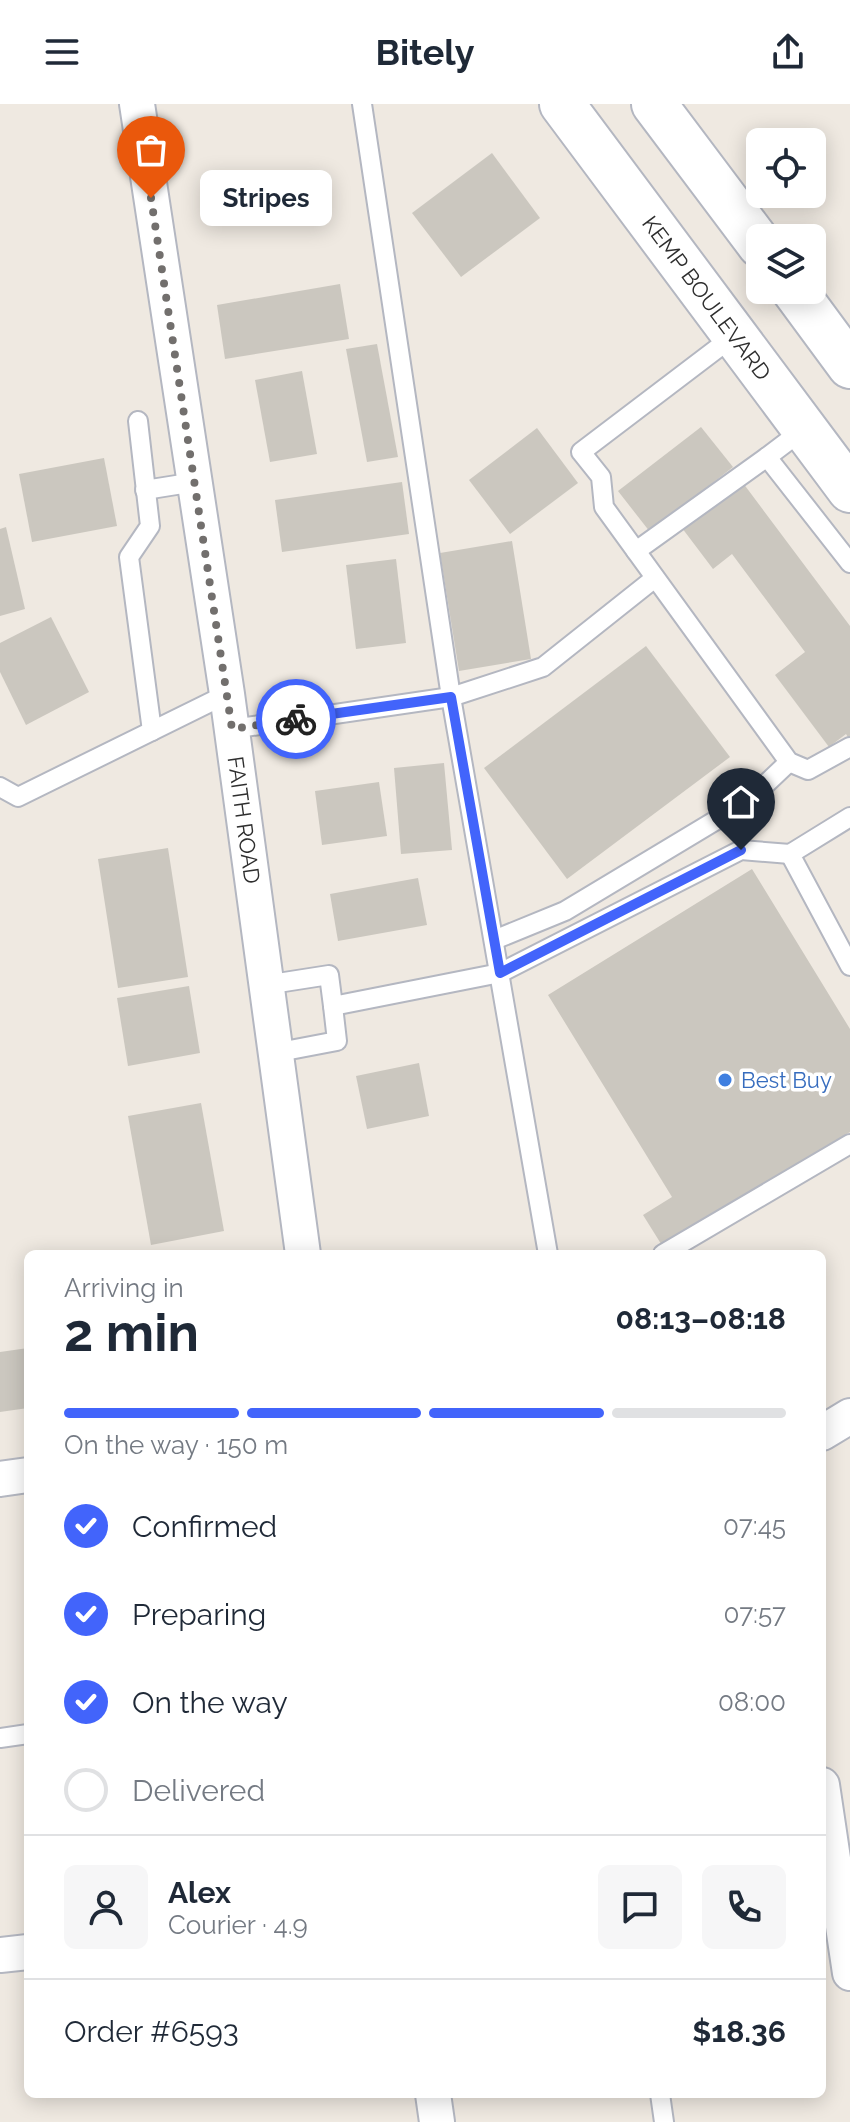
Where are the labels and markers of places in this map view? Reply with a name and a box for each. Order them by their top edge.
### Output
pin [117,116,185,198]
callout: Stripes [199,170,331,226]
pin [707,768,775,850]
place label: Best Buy [741,1067,832,1093]
marker: Best Buy [716,1071,734,1089]

